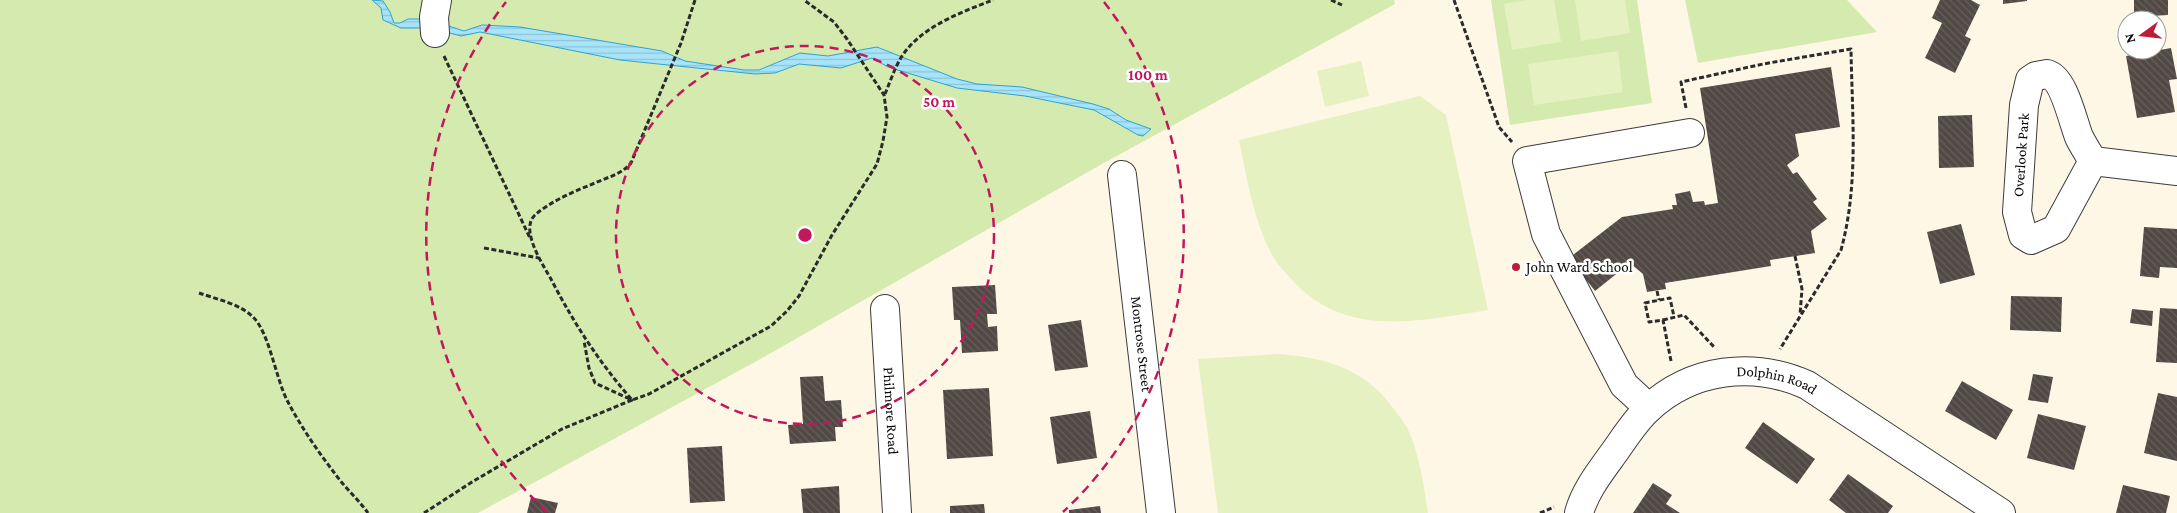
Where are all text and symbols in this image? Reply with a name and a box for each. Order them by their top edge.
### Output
north arrow [2117,10,2167,60]
text: N [2120,31,2138,45]
text: 100 m [1128,67,1168,83]
text: 50 m [923,94,955,110]
street label: Overlook Park [2010,112,2032,198]
centre of rings [796,226,814,244]
place label: John Ward School [1524,259,1633,276]
marker: John Ward School [1510,261,1522,273]
street label: Montrose Street [1128,295,1155,393]
street label: Dolphin Road [1736,363,1820,397]
street label: Philmore Road [880,366,902,455]

